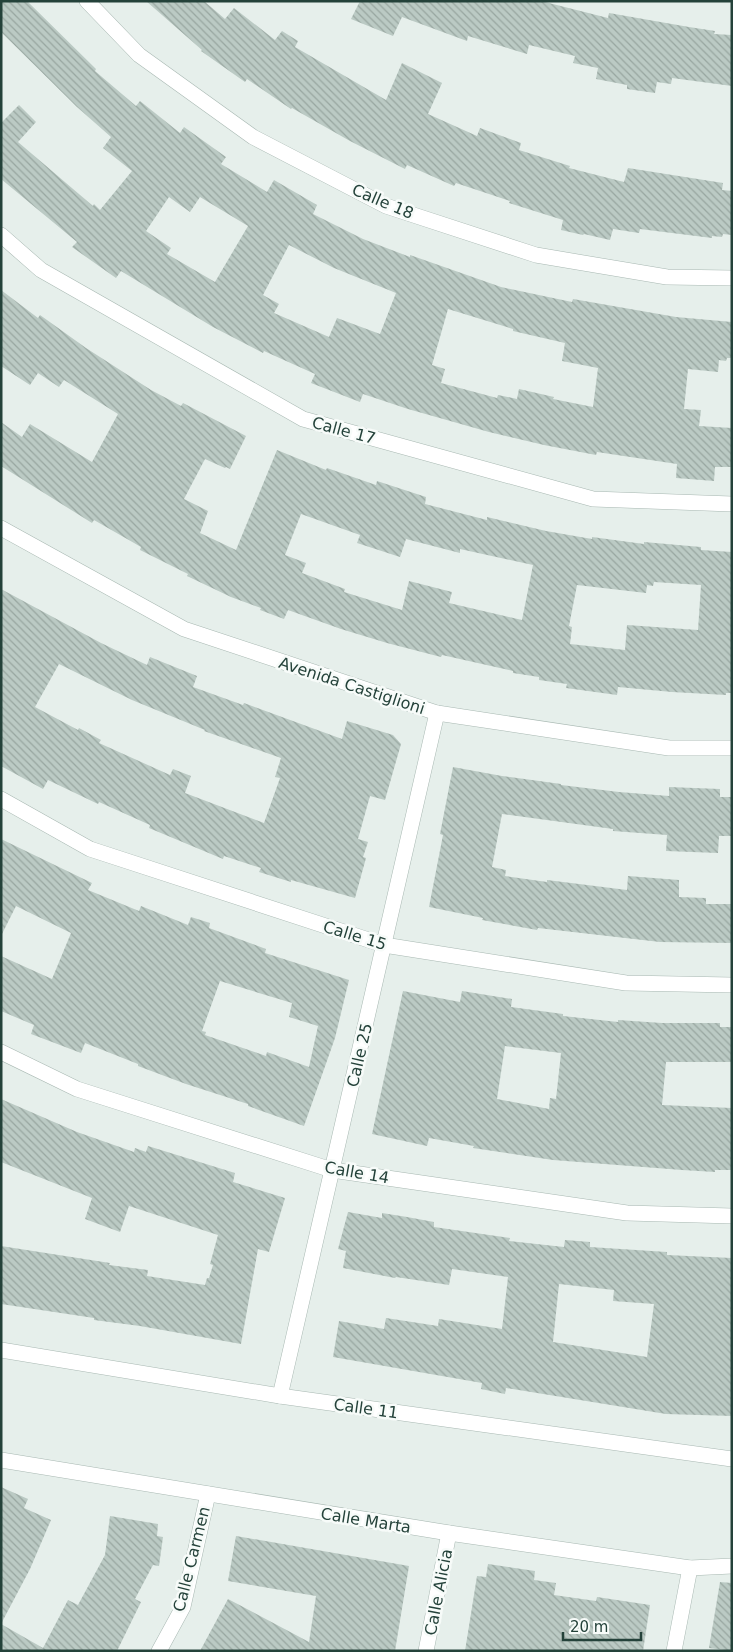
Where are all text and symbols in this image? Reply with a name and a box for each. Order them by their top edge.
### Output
street label: Calle 18 [349,180,417,223]
street label: Calle 17 [310,413,378,448]
street label: Avenida Castiglioni [276,653,427,718]
street label: Calle 15 [321,917,389,954]
street label: Calle 25 [343,1021,376,1089]
street label: Calle 14 [323,1157,391,1188]
street label: Calle 11 [332,1395,400,1422]
street label: Calle Marta [319,1504,412,1537]
street label: Calle Carmen [169,1505,214,1614]
street label: Calle Alicia [421,1547,456,1637]
scale bar [563,1610,640,1642]
text: 20 m [570,1618,608,1636]

